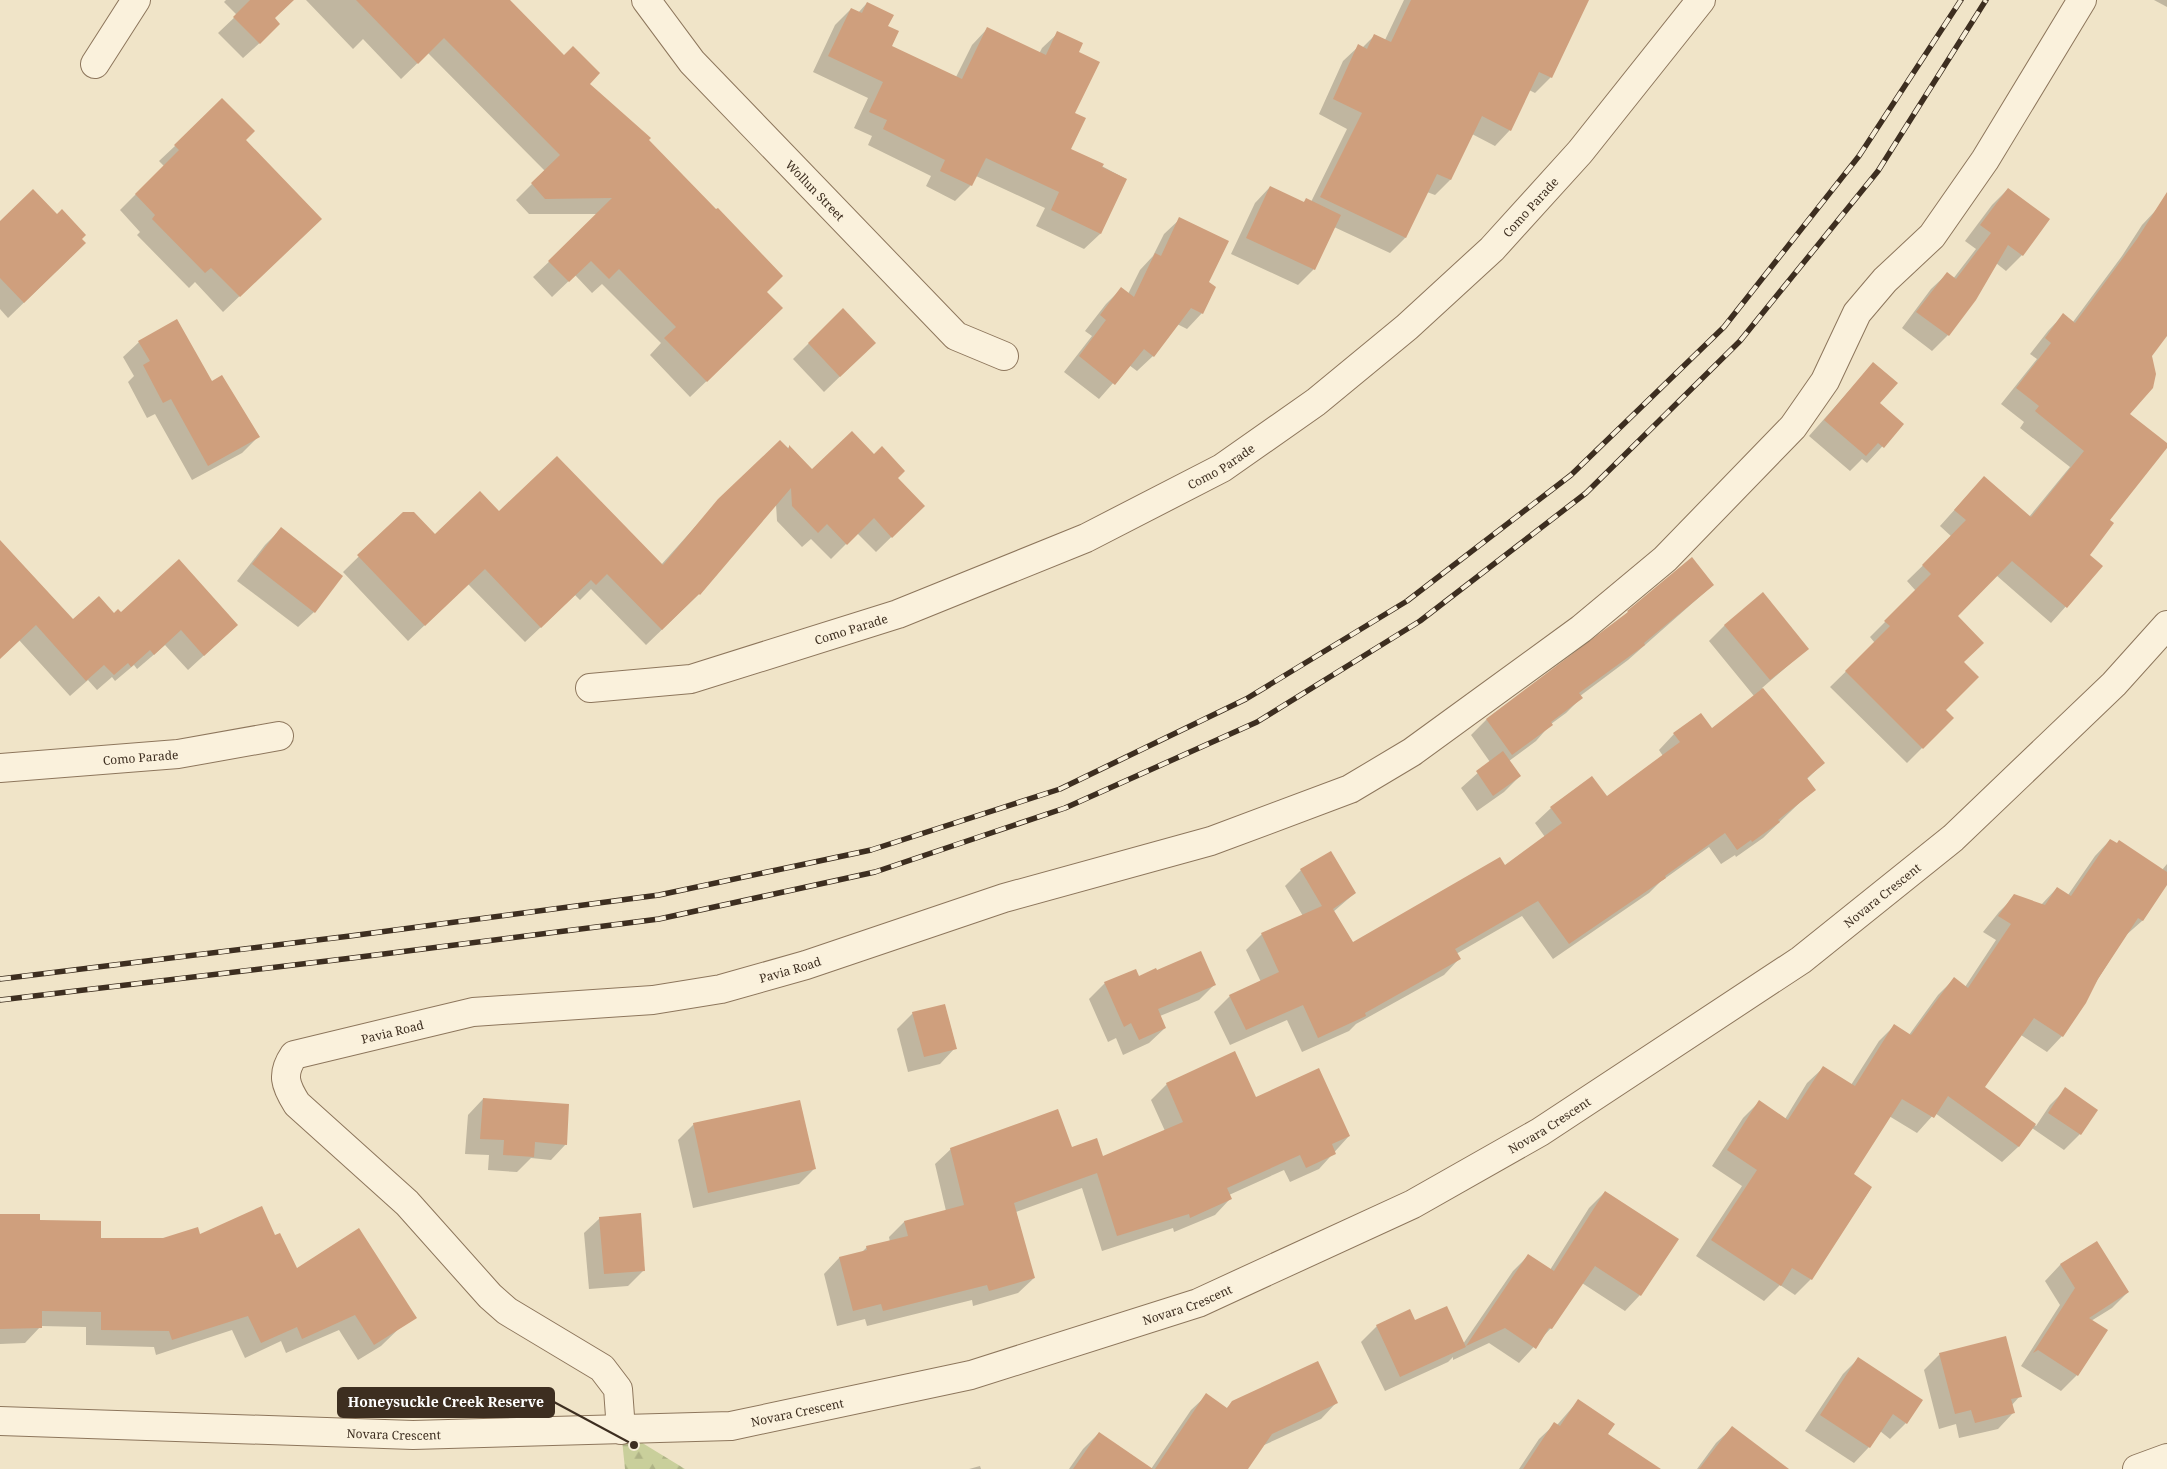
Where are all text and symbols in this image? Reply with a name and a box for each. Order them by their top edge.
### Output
street label: Wollun Street [782,156,849,224]
street label: Como Parade [1498,173,1562,241]
street label: Como Parade [1184,439,1258,493]
street label: Como Parade [812,609,890,648]
street label: Como Parade [102,746,179,768]
street label: Novara Crescent [1840,859,1924,931]
street label: Pavia Road [757,952,824,986]
street label: Pavia Road [359,1016,426,1047]
street label: Novara Crescent [1505,1093,1594,1157]
street label: Novara Crescent [1140,1280,1235,1329]
callout: Honeysuckle Creek Reserve [338,1388,554,1417]
text: Honeysuckle Creek Reserve [348,1392,544,1411]
street label: Novara Crescent [749,1394,845,1430]
street label: Novara Crescent [346,1424,441,1444]

